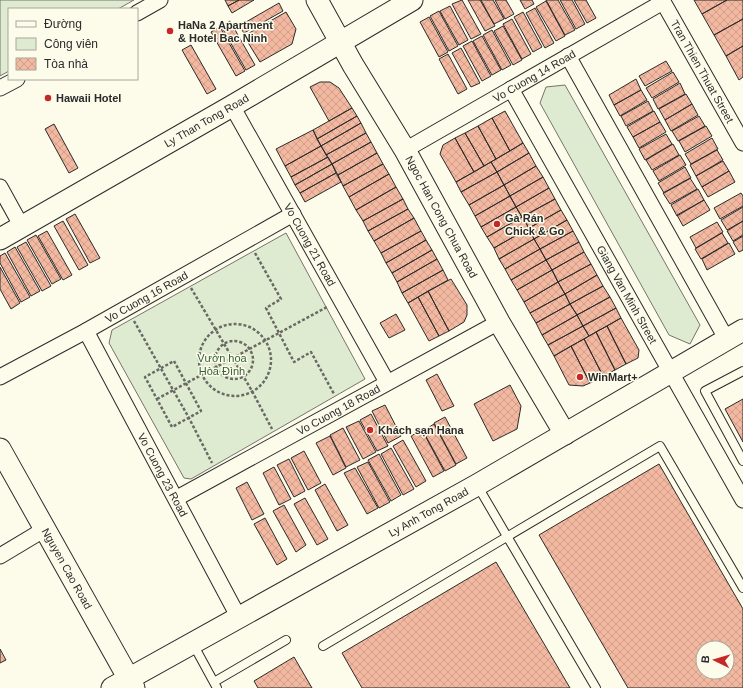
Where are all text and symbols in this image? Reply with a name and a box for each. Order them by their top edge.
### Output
legend [8,8,138,80]
text: Đường [44,17,82,31]
street label: Tran Thien Thuat Street [669,18,736,125]
place label: HaNa 2 Apartment & Hotel Bac Ninh [178,19,273,44]
marker: HaNa 2 Apartment & Hotel Bac Ninh [165,26,175,36]
text: Công viên [44,37,98,51]
street label: Vo Cuong 14 Road [491,47,578,104]
text: Tòa nhà [44,57,88,71]
place label: Hawaii Hotel [56,92,121,104]
street label: Ly Than Tong Road [162,92,251,150]
marker: Hawaii Hotel [43,93,53,103]
street label: Ngoc Han Cong Chua Road [403,154,480,280]
street label: Vo Cuong 21 Road [282,201,338,288]
place label: Gà Rán Chick & Go [505,212,565,237]
marker: Gà Rán Chick & Go [492,219,502,229]
street label: Giang Van Minh Street [595,243,659,346]
street label: Vo Cuong 16 Road [103,269,190,325]
park label: Vườn hoa Hòa Đình [197,352,248,377]
place label: WinMart+ [588,371,638,383]
marker: WinMart+ [575,372,585,382]
street label: Vo Cuong 18 Road [295,382,382,437]
place label: Khách sạn Hana [378,424,464,437]
marker: Khách sạn Hana [365,425,375,435]
street label: Vo Cuong 23 Road [135,431,190,519]
street label: Ly Anh Tong Road [386,485,470,539]
street label: Nguyen Cao Road [40,526,94,611]
north arrow [695,640,735,680]
text: B [699,655,711,664]

